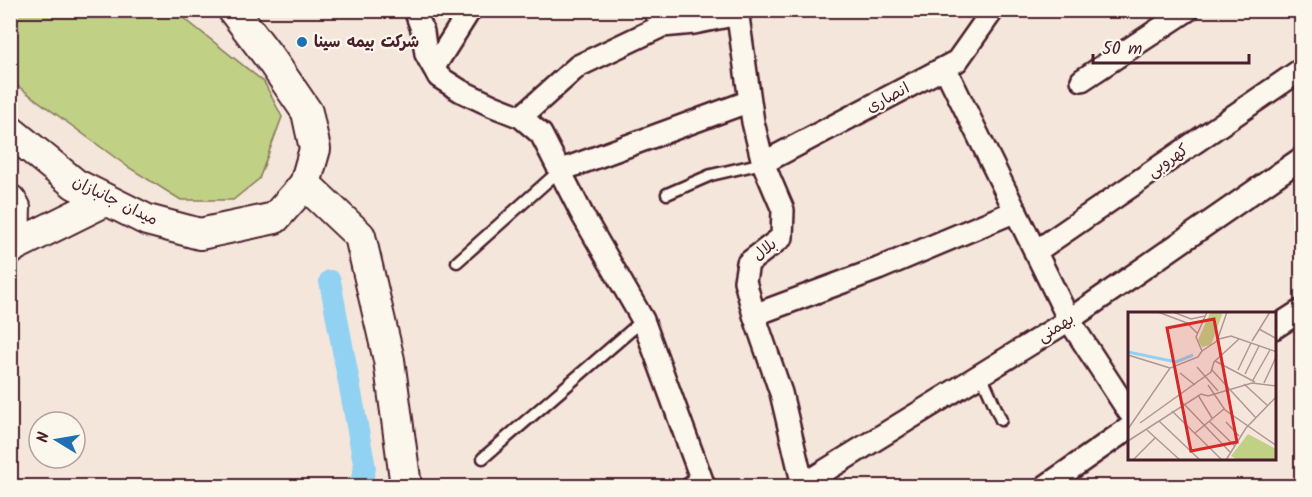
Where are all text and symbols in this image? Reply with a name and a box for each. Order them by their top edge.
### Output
scale bar [1093,27,1249,65]
place label: شرکت بیمه سینا [314,30,419,55]
marker: شرکت بیمه سینا [295,35,309,49]
text: 50 m [1102,35,1142,64]
street label: انصاری [862,76,914,120]
street label: کهروبی [1142,138,1194,184]
street label: میدان جانبازان [68,169,162,233]
street label: بلال [747,232,783,268]
street label: بهمنی [1033,307,1079,349]
inset map [1128,312,1276,461]
north arrow [27,410,87,470]
text: N [31,430,57,445]

